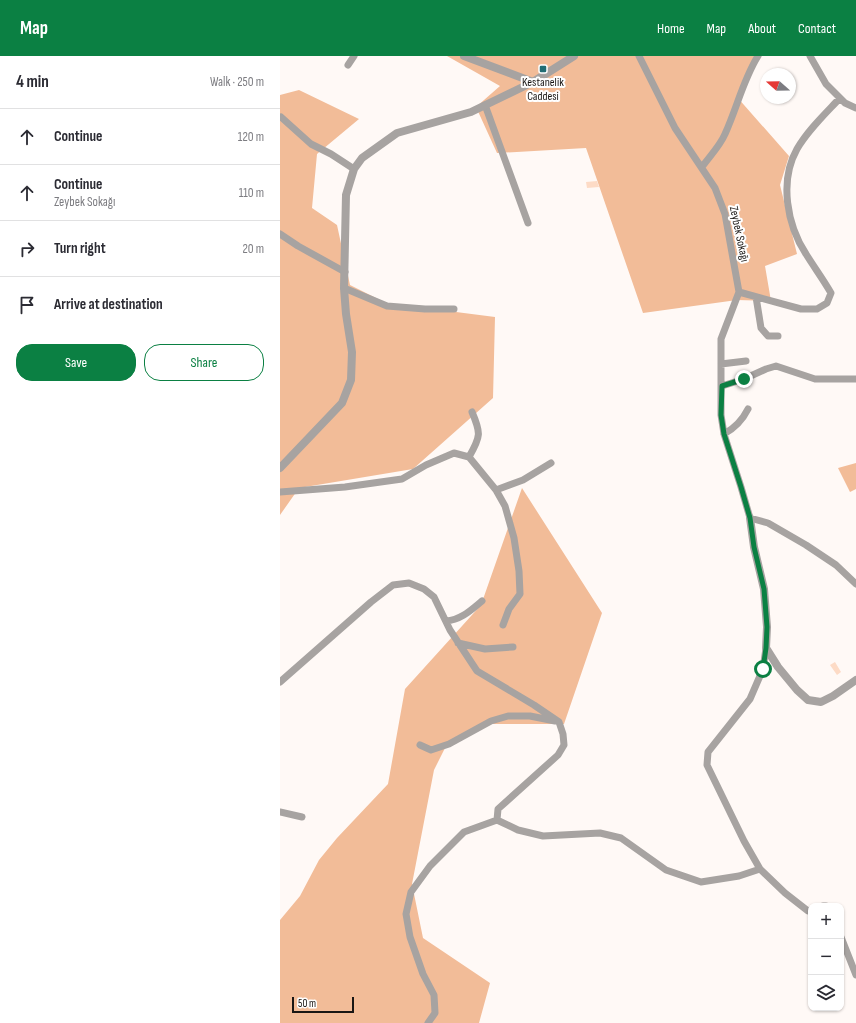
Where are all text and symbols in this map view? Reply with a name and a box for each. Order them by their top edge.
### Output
text: Map [20,17,48,40]
text: Home [657,20,685,37]
text: Map [707,20,726,37]
text: About [748,20,776,37]
text: Contact [798,20,836,37]
marker: Kestanelik Caddesi [538,64,548,74]
north arrow [760,68,796,104]
text: 4 min [16,72,49,92]
text: Walk · 250 m [210,74,264,90]
place label: Kestanelik Caddesi [522,75,564,104]
icon: ahead [16,126,38,148]
text: Continue [54,127,103,146]
text: 120 m [238,129,264,145]
text: Continue [54,175,103,194]
icon: ahead [16,182,38,204]
text: 110 m [239,185,264,201]
text: Zeybek Sokağı [54,194,115,210]
street label: Zeybek Sokağı [726,205,752,263]
icon: right [16,238,38,260]
text: Turn right [54,239,106,258]
text: 20 m [242,241,264,257]
icon: arrive [16,294,38,316]
text: Arrive at destination [54,295,163,314]
button: Save [16,344,136,381]
button: Share [144,344,264,381]
route end [735,370,753,388]
route start [754,660,772,678]
map controls [808,903,844,1011]
button: + [808,903,844,939]
button: − [808,939,844,975]
button: layers [808,975,844,1011]
scale bar [292,995,354,1014]
text: 50 m [298,997,316,1010]

